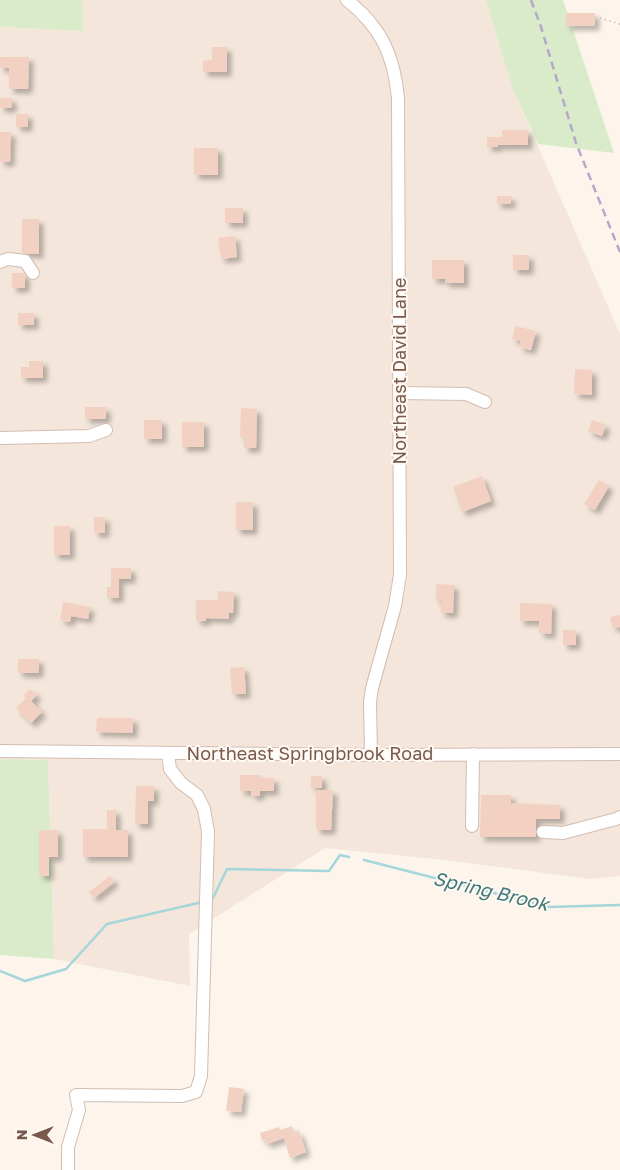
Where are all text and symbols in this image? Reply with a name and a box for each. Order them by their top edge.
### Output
street label: Northeast David Lane [388,278,410,464]
street label: Northeast Springbrook Road [187,742,433,764]
water label: Spring Brook [431,866,553,915]
north arrow [10,1110,60,1160]
text: N [13,1130,30,1140]

